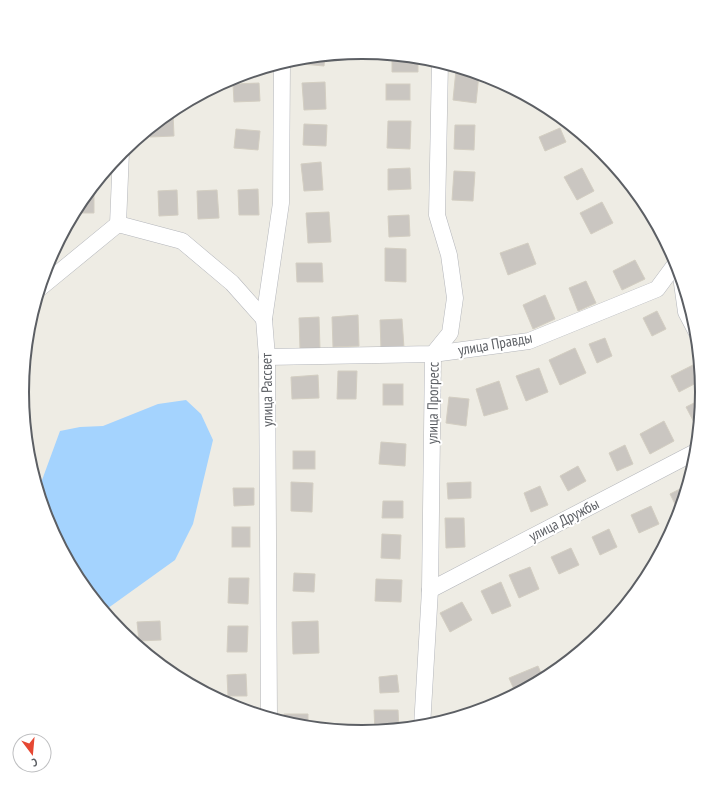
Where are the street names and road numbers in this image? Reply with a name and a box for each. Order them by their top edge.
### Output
street label: улица Правды [456,328,534,359]
street label: улица Рассвет [256,353,277,427]
street label: улица Прогресс [422,361,443,444]
street label: улица Дружбы [525,494,602,545]

